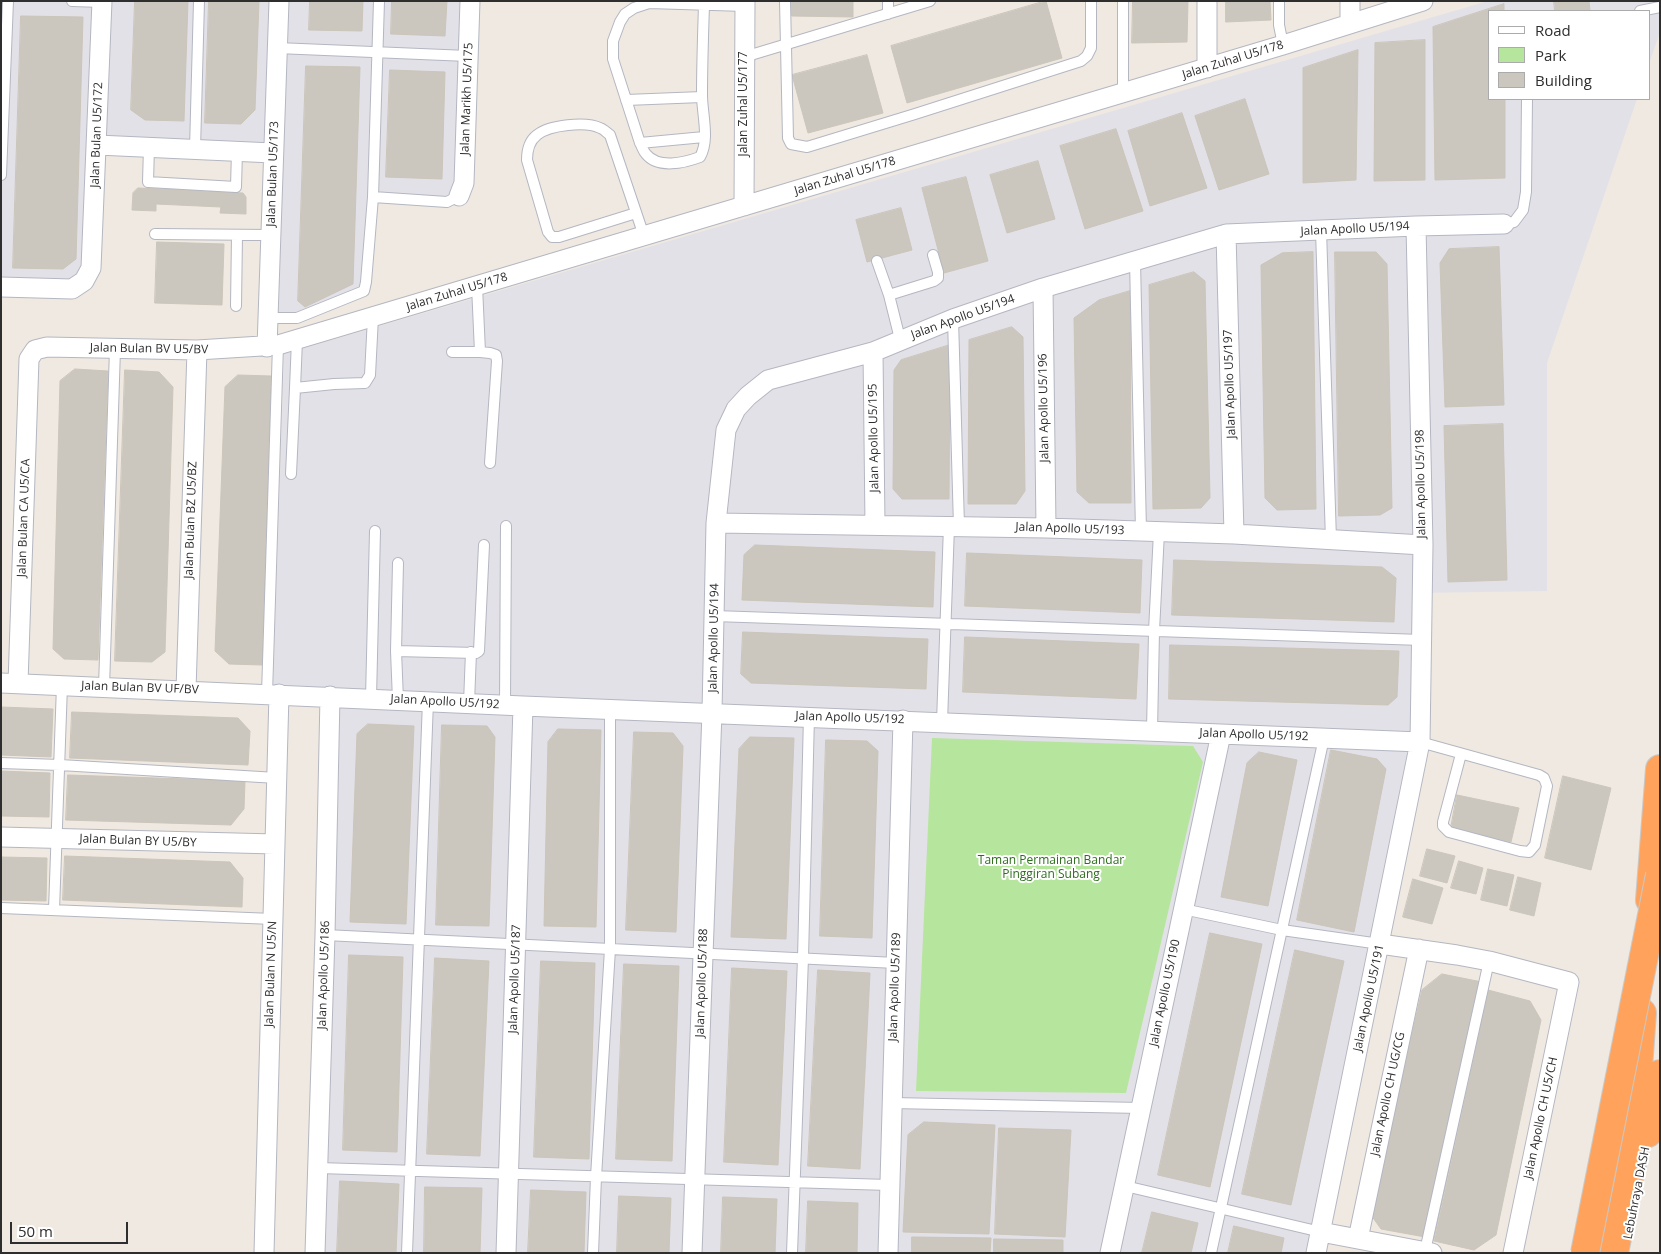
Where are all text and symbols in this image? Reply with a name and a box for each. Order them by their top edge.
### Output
legend [1488,10,1651,100]
text: Road [1535,20,1571,40]
street label: Jalan Zuhal U5/178 [1181,38,1285,82]
street label: Jalan Marikh U5/175 [458,42,476,156]
text: Park [1535,45,1566,65]
street label: Jalan Zuhal U5/177 [737,51,751,157]
text: Building [1535,70,1592,90]
street label: Jalan Bulan U5/172 [88,82,106,188]
street label: Jalan Bulan U5/173 [264,121,282,227]
street label: Jalan Zuhal U5/178 [793,154,897,198]
street label: Jalan Apollo U5/194 [1300,219,1410,239]
street label: Jalan Zuhal U5/178 [405,270,509,314]
street label: Jalan Apollo U5/194 [909,292,1017,342]
street label: Jalan Apollo U5/197 [1221,329,1239,439]
street label: Jalan Bulan BV U5/BV [90,341,208,357]
street label: Jalan Apollo U5/196 [1036,353,1052,463]
street label: Jalan Apollo U5/195 [866,383,882,493]
street label: Jalan Apollo U5/198 [1413,429,1429,539]
street label: Jalan Bulan CA U5/CA [15,458,33,578]
street label: Jalan Bulan BZ U5/BZ [182,461,200,579]
street label: Jalan Apollo U5/193 [1015,520,1125,538]
street label: Jalan Apollo U5/194 [706,583,722,693]
street label: Jalan Bulan BV UF/BV [81,679,199,697]
street label: Jalan Apollo U5/192 [390,692,500,712]
street label: Jalan Apollo U5/192 [795,709,905,727]
street label: Jalan Apollo U5/192 [1199,726,1309,744]
street label: Jalan Bulan BY U5/BY [79,832,197,850]
park label: Taman Permainan Bandar Pinggiran Subang [978,854,1124,882]
street label: Jalan Apollo U5/186 [315,920,333,1030]
street label: Jalan Bulan N U5/N [262,921,280,1027]
street label: Jalan Apollo U5/187 [506,924,524,1034]
street label: Jalan Apollo U5/188 [693,928,711,1038]
street label: Jalan Apollo U5/189 [886,932,904,1042]
street label: Jalan Apollo U5/190 [1147,938,1183,1048]
street label: Jalan Apollo U5/191 [1351,943,1387,1053]
street label: Jalan Apollo CH UG/CG [1368,1031,1408,1157]
street label: Jalan Apollo CH U5/CH [1521,1056,1561,1180]
street label: Lebuhraya DASH [1621,1145,1653,1241]
scale bar [12,1212,130,1244]
text: 50 m [18,1221,53,1241]

